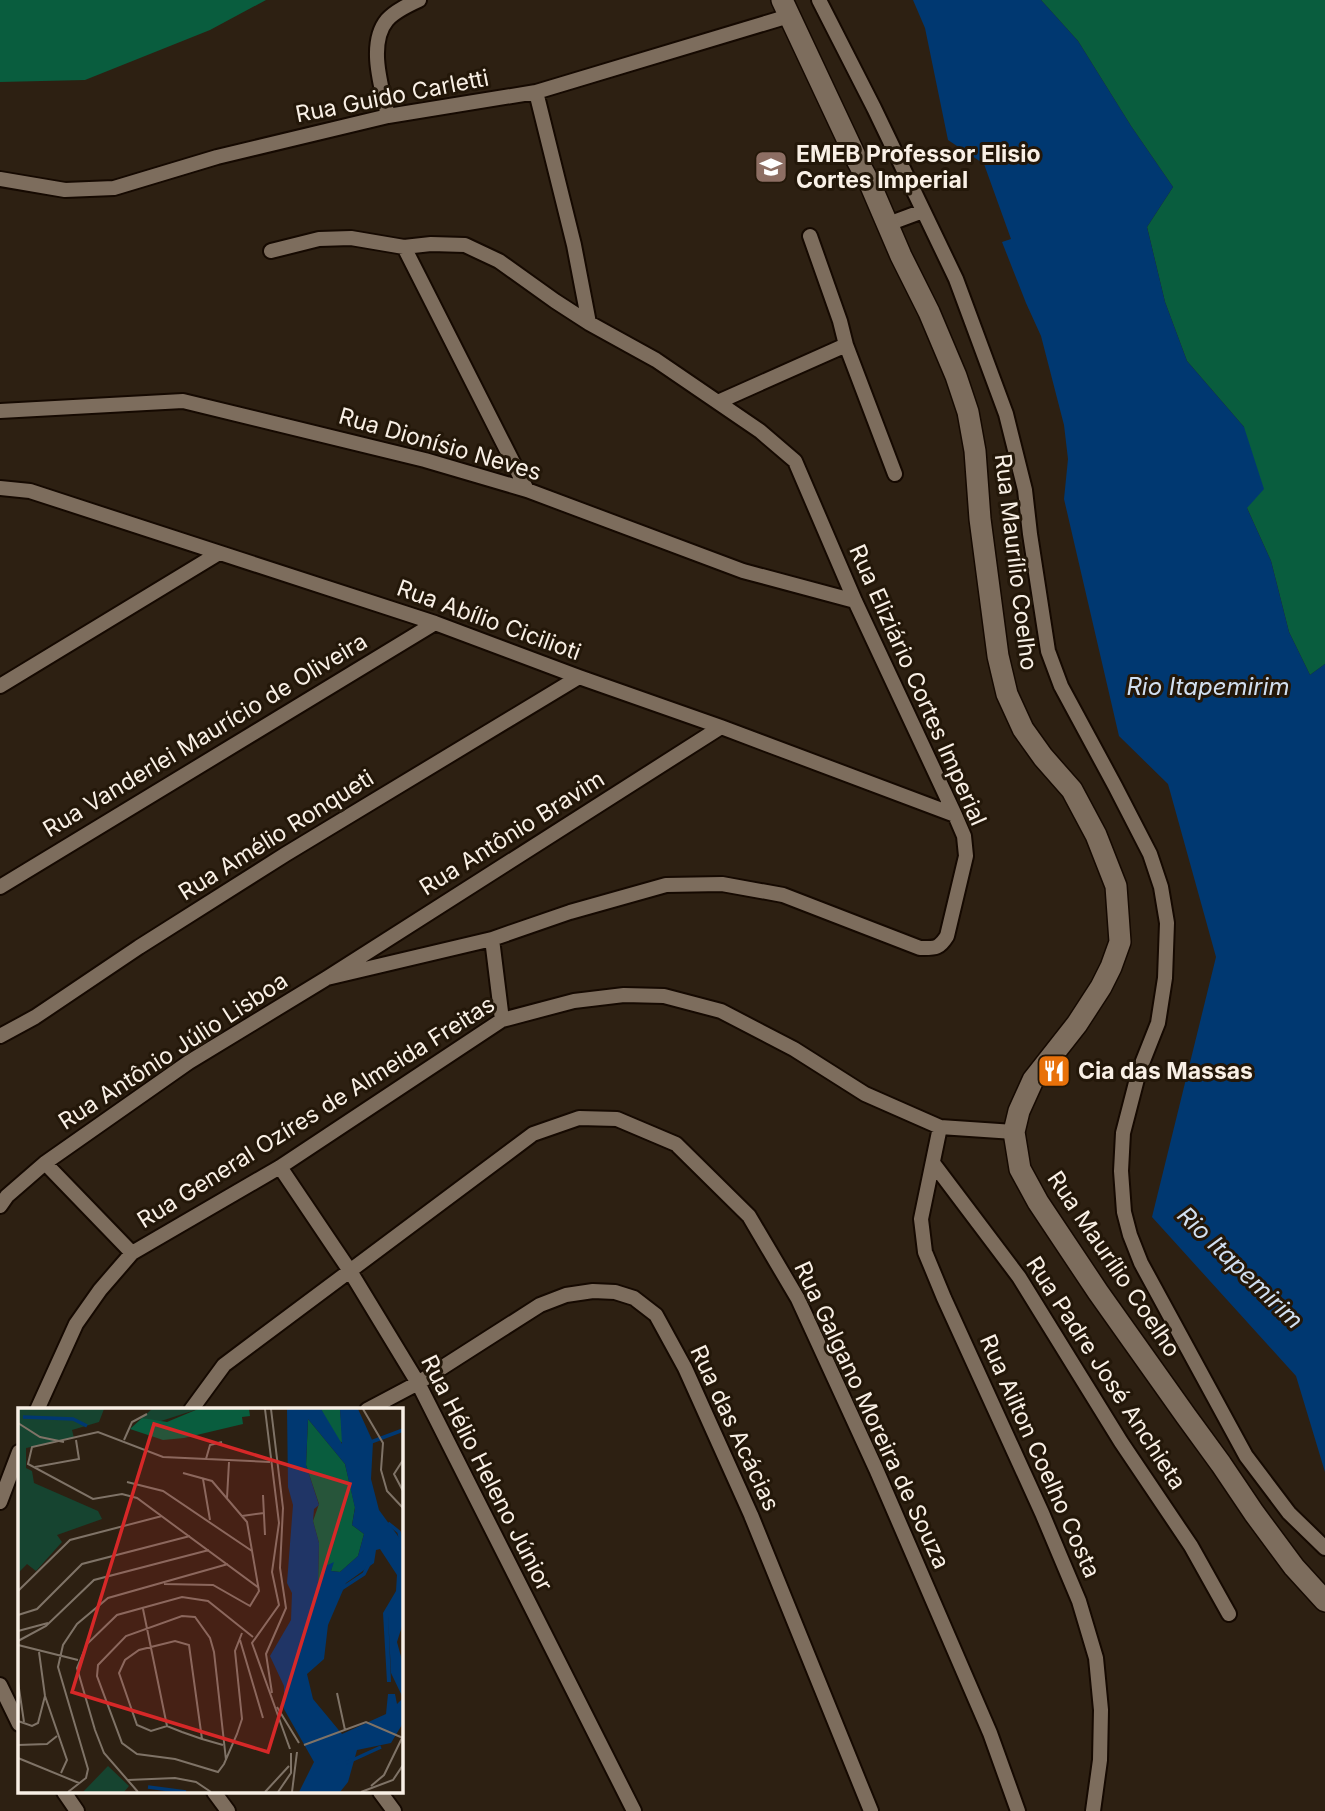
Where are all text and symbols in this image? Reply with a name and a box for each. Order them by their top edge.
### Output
street label: Rua Guido Carletti [293,64,491,128]
place label: EMEB Professor Elisio Cortes Imperial [796,140,1041,194]
school or university icon: EMEB Professor Elisio Cortes Imperial [752,148,790,186]
street label: Rua Dionísio Neves [336,402,544,486]
street label: Rua Maurílio Coelho [989,452,1043,672]
street label: Rua Eliziário Cortes Imperial [843,540,993,830]
street label: Rua Abílio Cicilioti [393,574,585,666]
street label: Rua Vanderlei Maurício de Oliveira [38,627,372,843]
water label: Rio Itapemirim [1126,672,1290,701]
street label: Rua Amélio Ronqueti [173,764,379,906]
street label: Rua Antônio Bravim [414,765,610,901]
street label: Rua Antônio Júlio Lisboa [53,966,293,1136]
street label: Rua General Ozíres de Almeida Freitas [132,990,500,1234]
restaurant icon: Cia das Massas [1035,1052,1073,1090]
place label: Cia das Massas [1078,1057,1253,1085]
street label: Rua Maurílio Coelho [1041,1166,1187,1362]
water label: Rio Itapemirim [1172,1201,1309,1335]
street label: Rua Padre José Anchieta [1020,1251,1192,1495]
street label: Rua Galgano Moreira de Souza [788,1257,956,1573]
street label: Rua Ailton Coelho Costa [974,1330,1106,1582]
street label: Rua das Acácias [684,1341,786,1515]
street label: Rua Hélio Heleno Júnior [415,1350,559,1596]
inset map [18,1408,402,1794]

